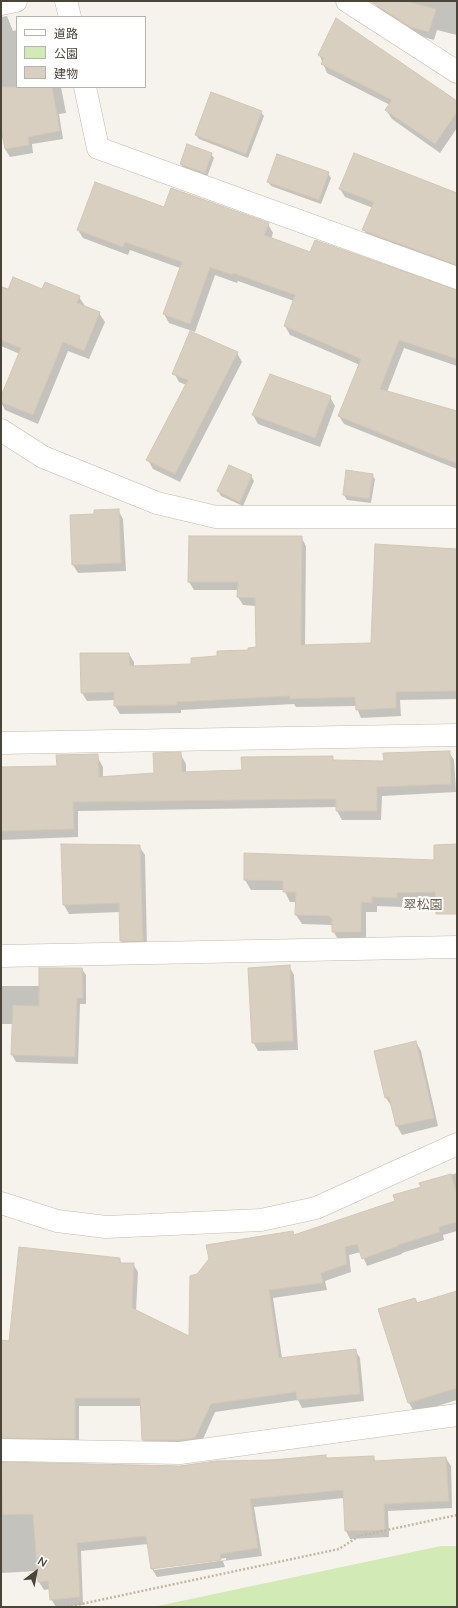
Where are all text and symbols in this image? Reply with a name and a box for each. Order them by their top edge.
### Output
legend [16,16,146,88]
text: 道路 [54,26,78,41]
text: 公園 [54,46,78,61]
text: 建物 [54,66,78,81]
district label: 翠松園 [404,897,442,913]
north arrow [16,1552,56,1592]
text: N [36,1554,50,1569]

